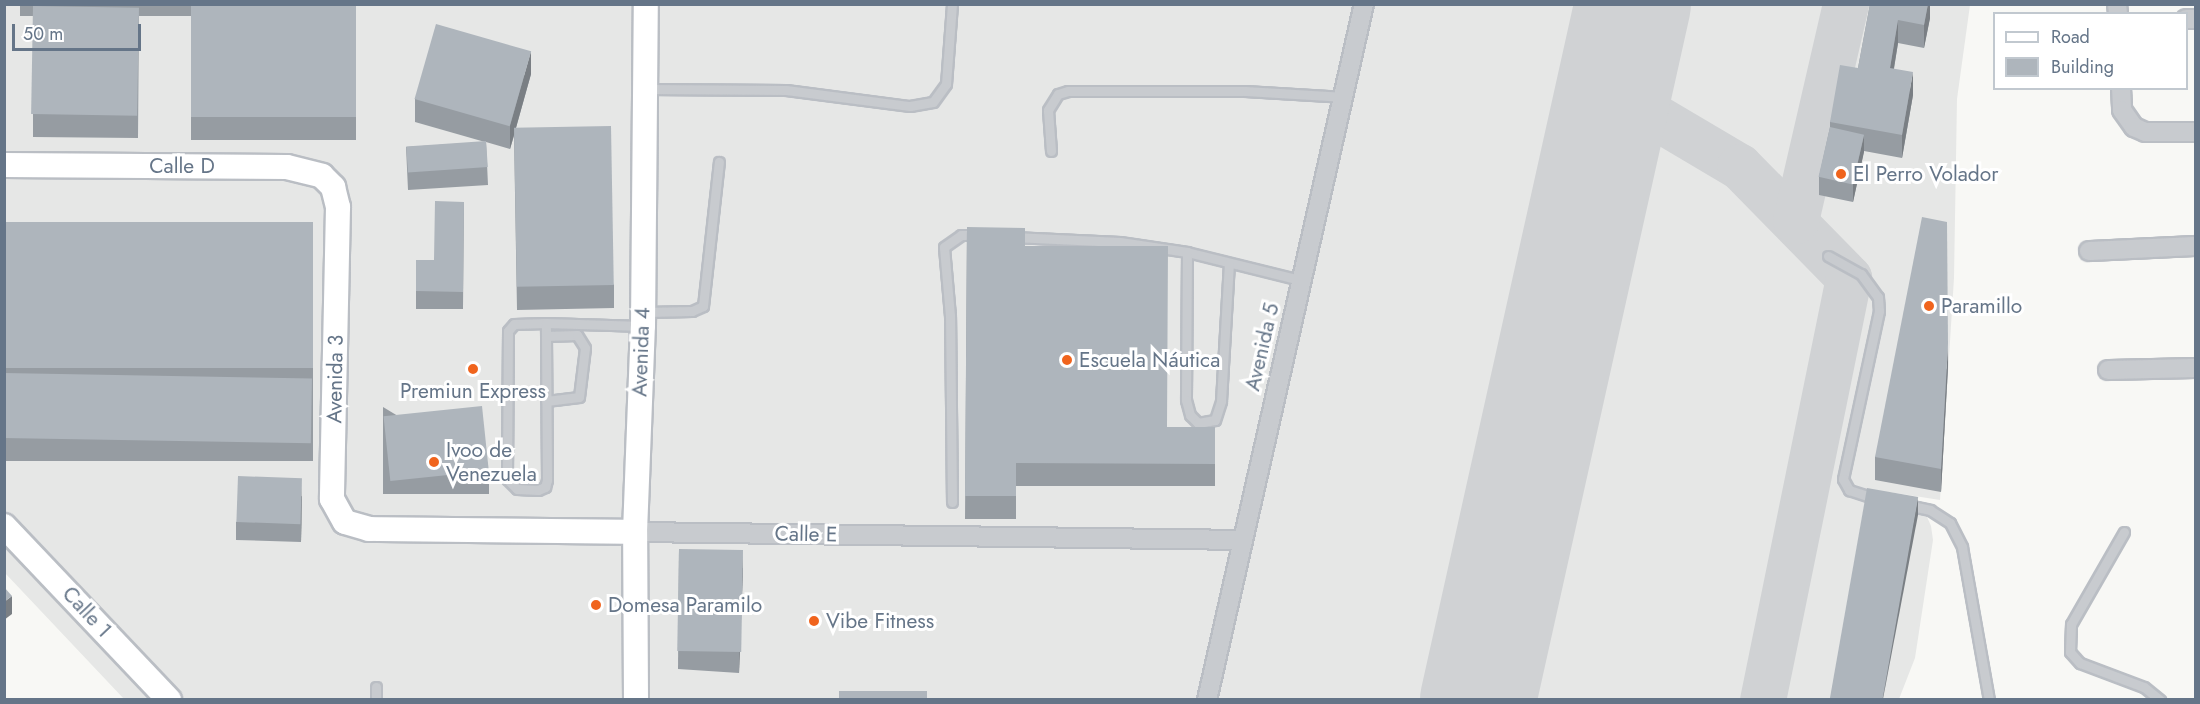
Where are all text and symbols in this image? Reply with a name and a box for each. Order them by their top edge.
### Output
scale bar [15,12,144,50]
legend [1993,12,2188,90]
text: 50 m [23,21,63,47]
text: Road [2051,24,2090,50]
text: Building [2051,54,2114,80]
street label: Calle D [149,153,215,179]
place label: El Perro Volador [1853,161,1998,187]
marker: El Perro Volador [1834,167,1848,181]
place label: Paramillo [1941,293,2022,319]
marker: Paramillo [1922,299,1936,313]
street label: Avenida 5 [1240,301,1284,393]
street label: Avenida 4 [627,307,655,397]
street label: Avenida 3 [322,334,348,424]
place label: Escuela Náutica [1079,347,1220,373]
marker: Escuela Náutica [1060,353,1074,367]
marker: Premiun Express [466,362,480,376]
place label: Premiun Express [400,378,546,404]
place label: Ivoo de Venezuela [446,437,537,487]
marker: Ivoo de Venezuela [427,455,441,469]
street label: Calle E [774,521,838,547]
street label: Calle 1 [57,581,117,643]
place label: Domesa Paramilo [608,592,762,618]
marker: Domesa Paramilo [589,598,603,612]
place label: Vibe Fitness [826,608,934,634]
marker: Vibe Fitness [807,614,821,628]

